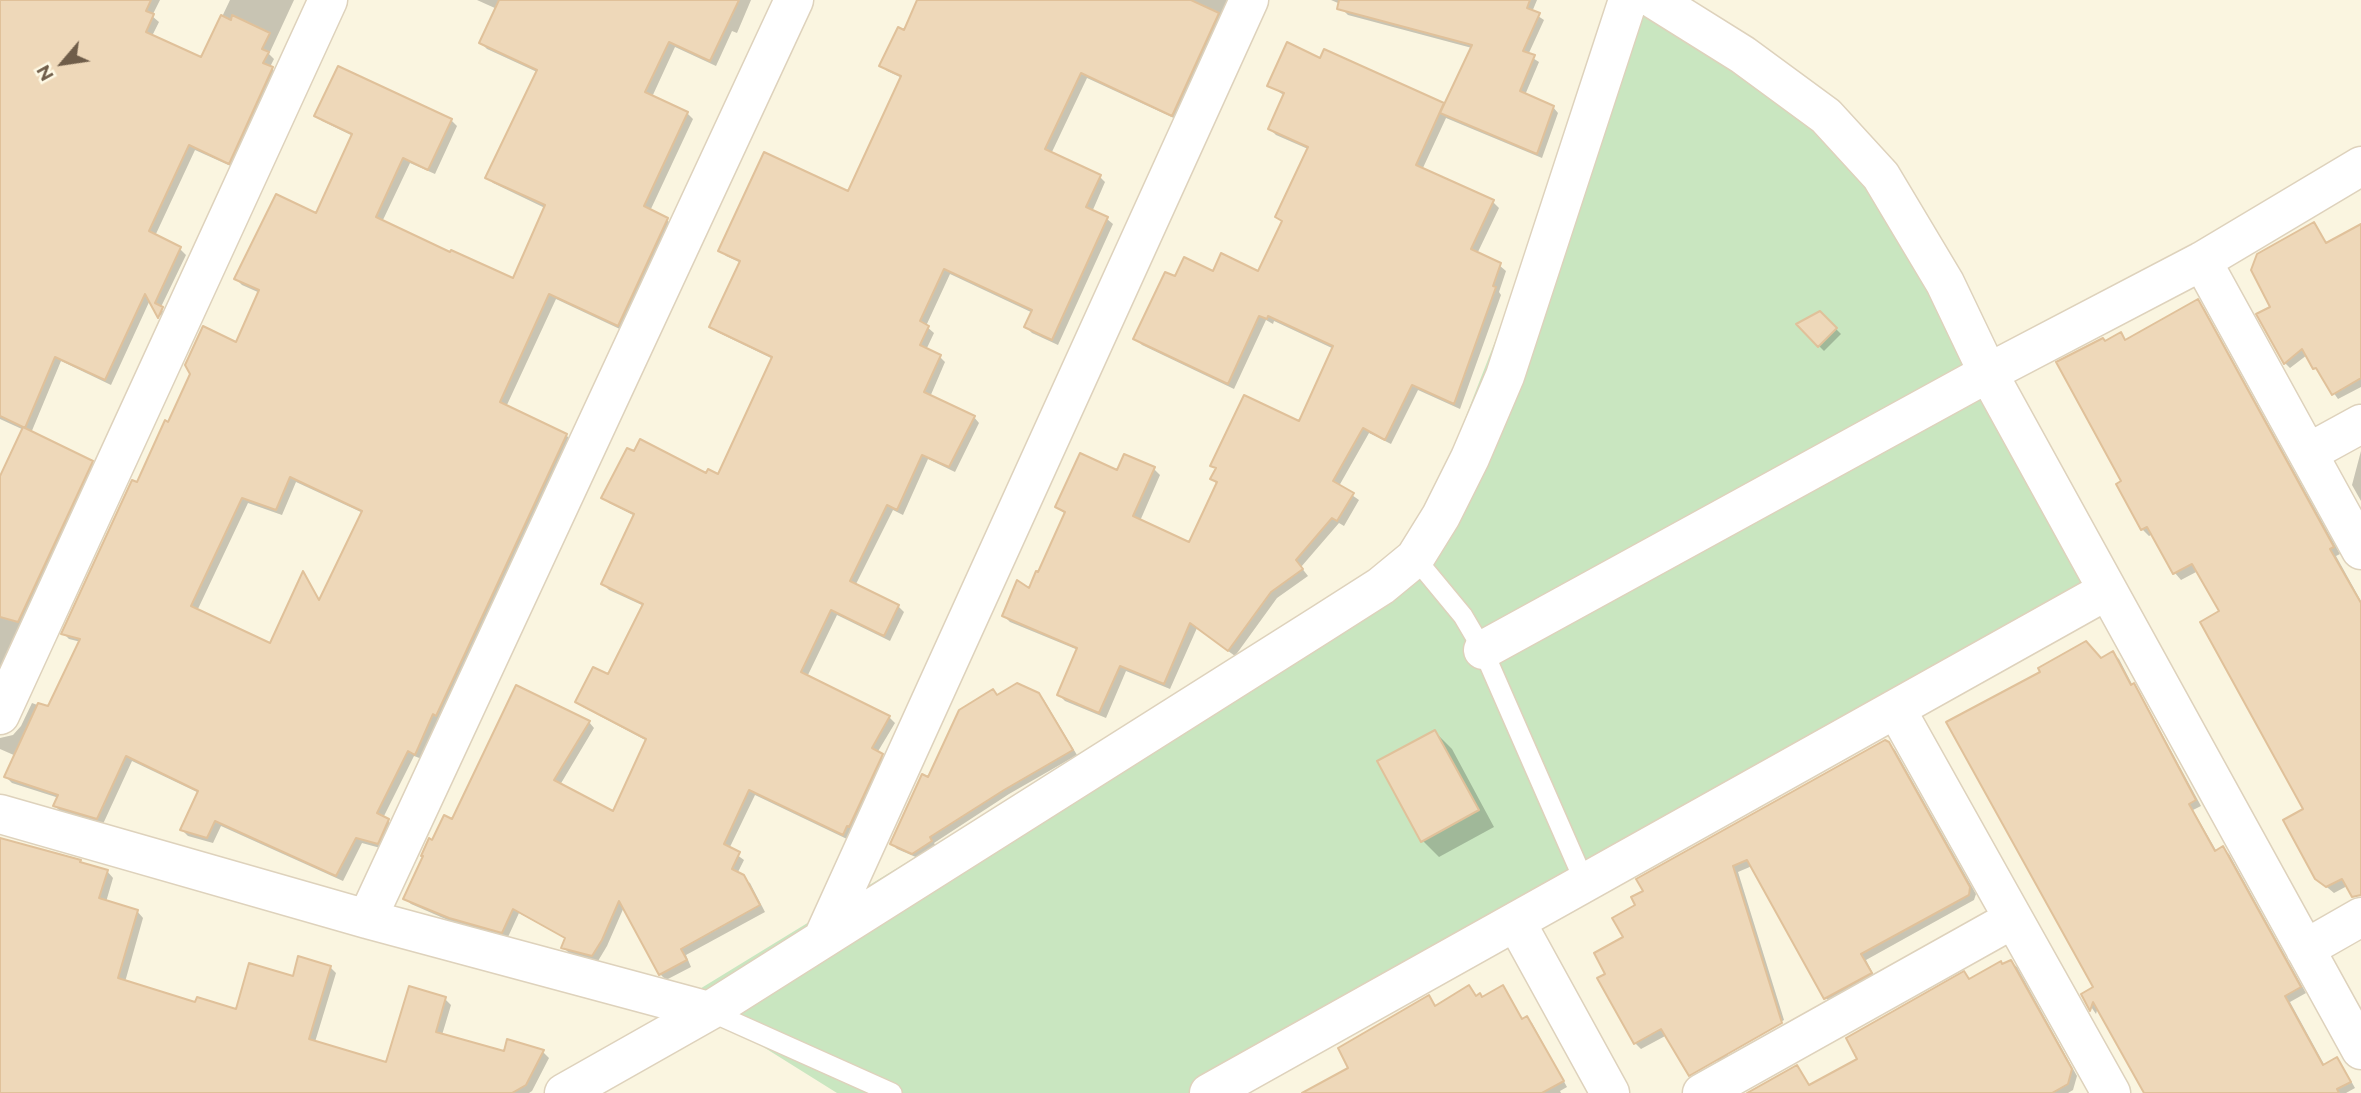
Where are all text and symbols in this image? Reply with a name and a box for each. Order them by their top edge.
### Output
north arrow [28,28,98,98]
text: N [31,62,58,85]

